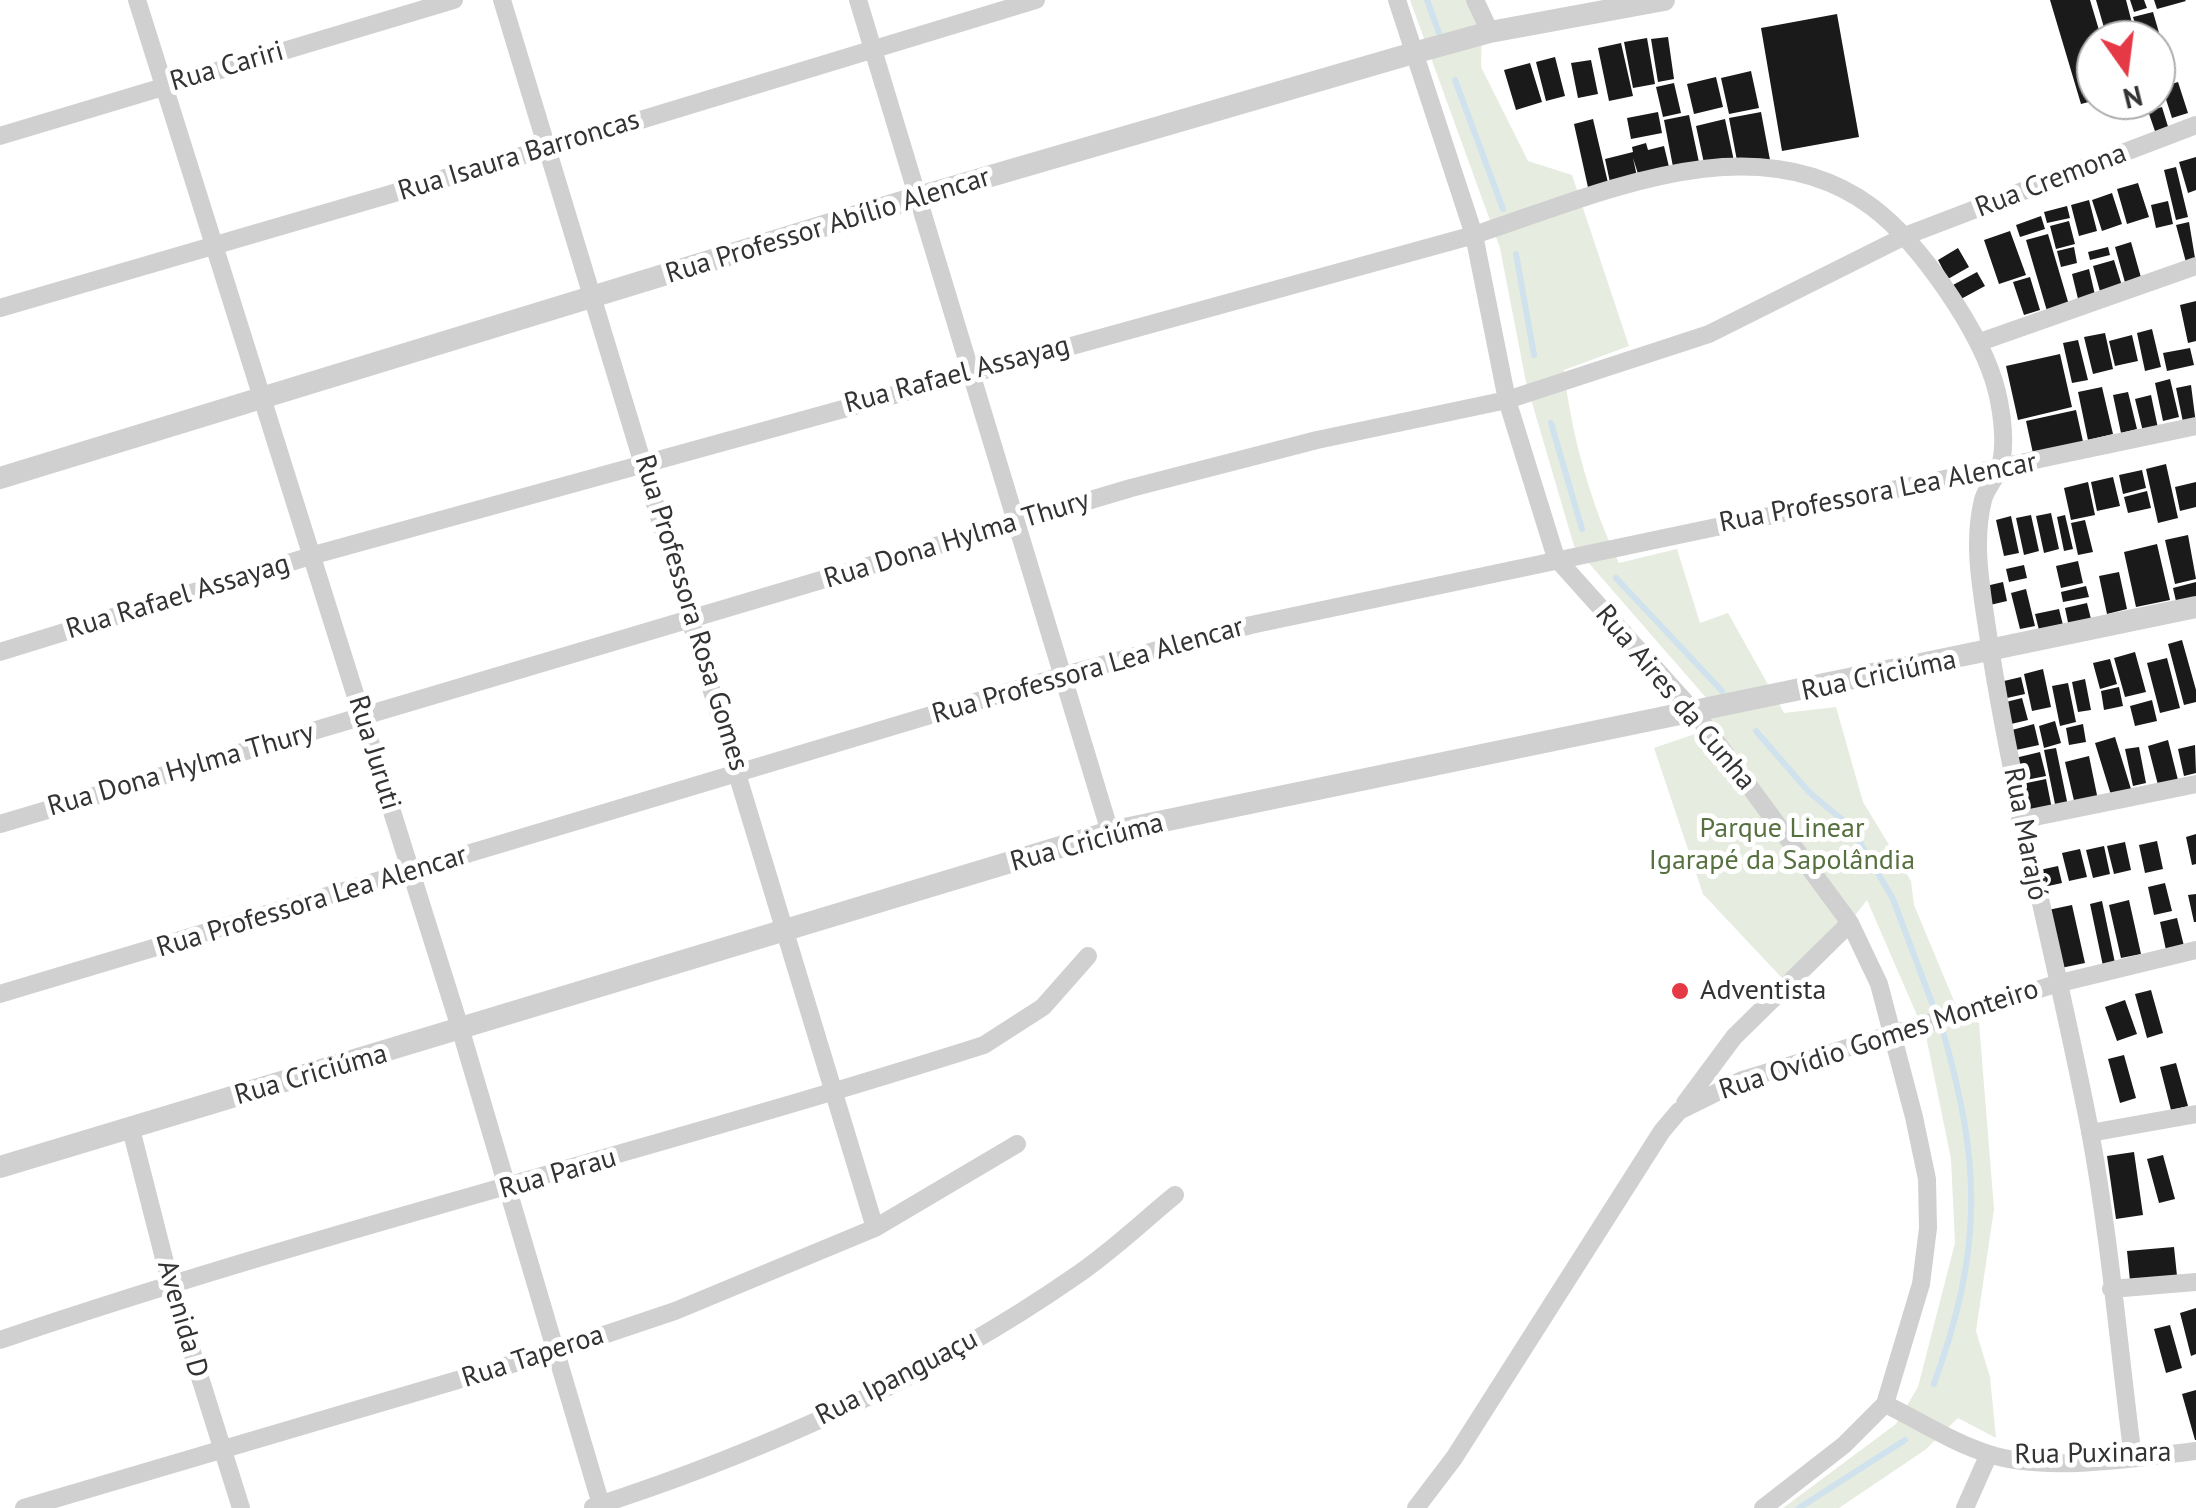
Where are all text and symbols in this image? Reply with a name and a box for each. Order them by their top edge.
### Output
north arrow [2076,20,2176,120]
street label: Rua Cariri [166,35,288,99]
text: N [2119,77,2146,118]
street label: Rua Isaura Barroncas [394,103,644,209]
street label: Rua Cremona [1971,137,2131,225]
street label: Rua Professor Abílio Alencar [662,161,994,291]
street label: Rua Rafael Assayag [841,329,1073,421]
street label: Rua Professora Lea Alencar [1716,446,2040,540]
street label: Rua Professora Rosa Gomes [627,451,755,775]
street label: Rua Dona Hylma Thury [820,484,1094,596]
street label: Rua Rafael Assayag [62,547,294,647]
street label: Rua Aires da Cunha [1588,599,1762,797]
street label: Rua Professora Lea Alencar [928,610,1248,732]
street label: Rua Criciúma [1799,643,1959,709]
street label: Rua Juruti [341,692,407,814]
street label: Rua Dona Hylma Thury [44,716,318,824]
street label: Rua Marajó [1996,765,2054,903]
street label: Rua Criciúma [1007,806,1167,880]
park label: Parque Linear Igarapé da Sapolândia [1649,812,1915,878]
street label: Rua Professora Lea Alencar [153,839,471,965]
street label: Rua Ovídio Gomes Monteiro [1715,972,2043,1108]
place label: Adventista [1700,974,1826,1008]
marker: Adventista [1669,980,1691,1002]
street label: Rua Criciúma [231,1037,391,1113]
street label: Rua Parau [496,1141,620,1207]
street label: Avenida D [149,1257,215,1381]
street label: Rua Taperoa [458,1318,608,1396]
street label: Rua Ipanguaçu [810,1323,984,1433]
street label: Rua Puxinara [2014,1436,2172,1472]

